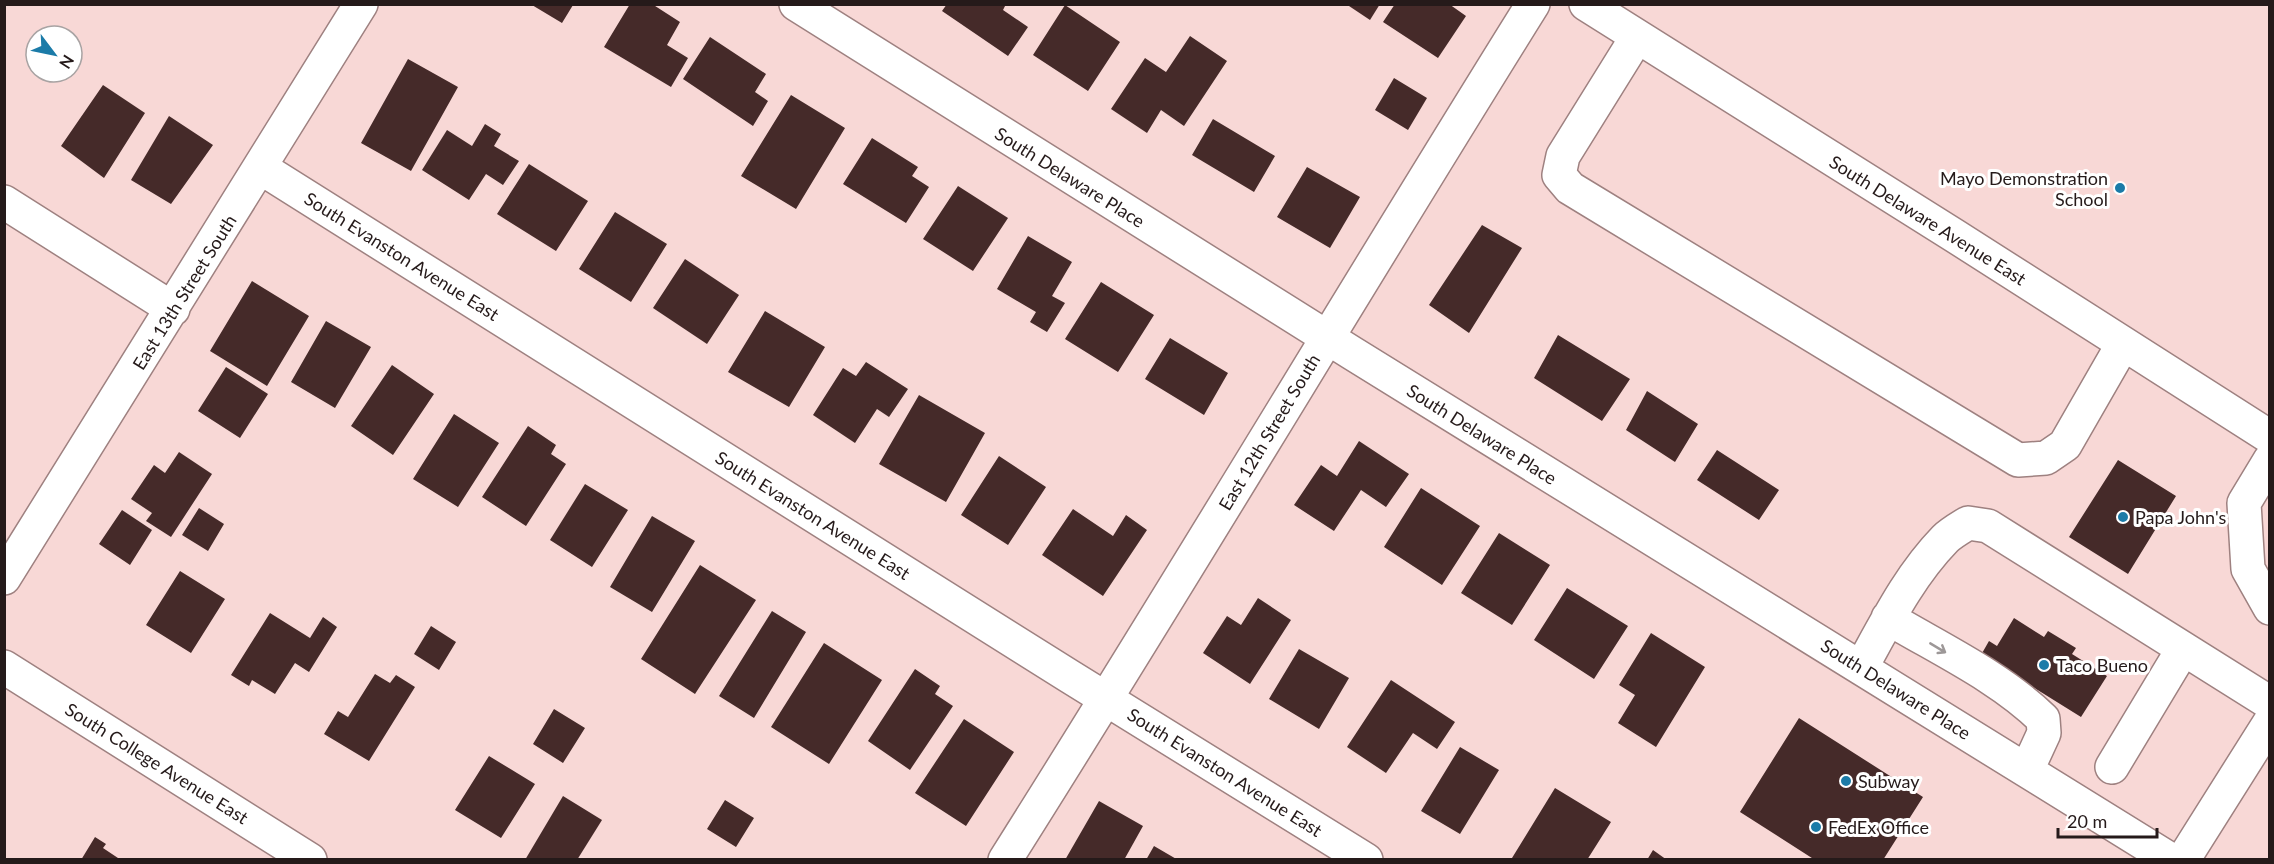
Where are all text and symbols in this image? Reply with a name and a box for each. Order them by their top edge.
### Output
north arrow [24,24,84,84]
text: N [56,52,78,72]
street label: South Delaware Place [991,122,1149,232]
street label: South Delaware Avenue East [1826,150,2031,290]
place label: Mayo Demonstration School [1940,167,2108,210]
marker: Mayo Demonstration School [2113,181,2127,195]
street label: South Evanston Avenue East [301,187,504,325]
street label: East 13th Street South [127,210,241,374]
street label: East 12th Street South [1214,350,1324,514]
street label: South Delaware Place [1403,379,1561,489]
street label: South Evanston Avenue East [712,446,915,584]
place label: Papa John's [2135,506,2227,528]
marker: Papa John's [2116,510,2130,524]
street label: South Delaware Place [1817,634,1975,744]
one-way arrow [1929,643,1946,655]
place label: Taco Bueno [2056,654,2148,676]
marker: Taco Bueno [2037,658,2051,672]
street label: South College Avenue East [61,698,253,829]
street label: South Evanston Avenue East [1124,703,1327,841]
place label: Subway [1858,770,1920,792]
marker: Subway [1839,774,1853,788]
scale bar [2058,801,2157,839]
text: 20 m [2067,810,2107,832]
place label: FedEx Office [1828,816,1929,838]
marker: FedEx Office [1809,820,1823,834]

